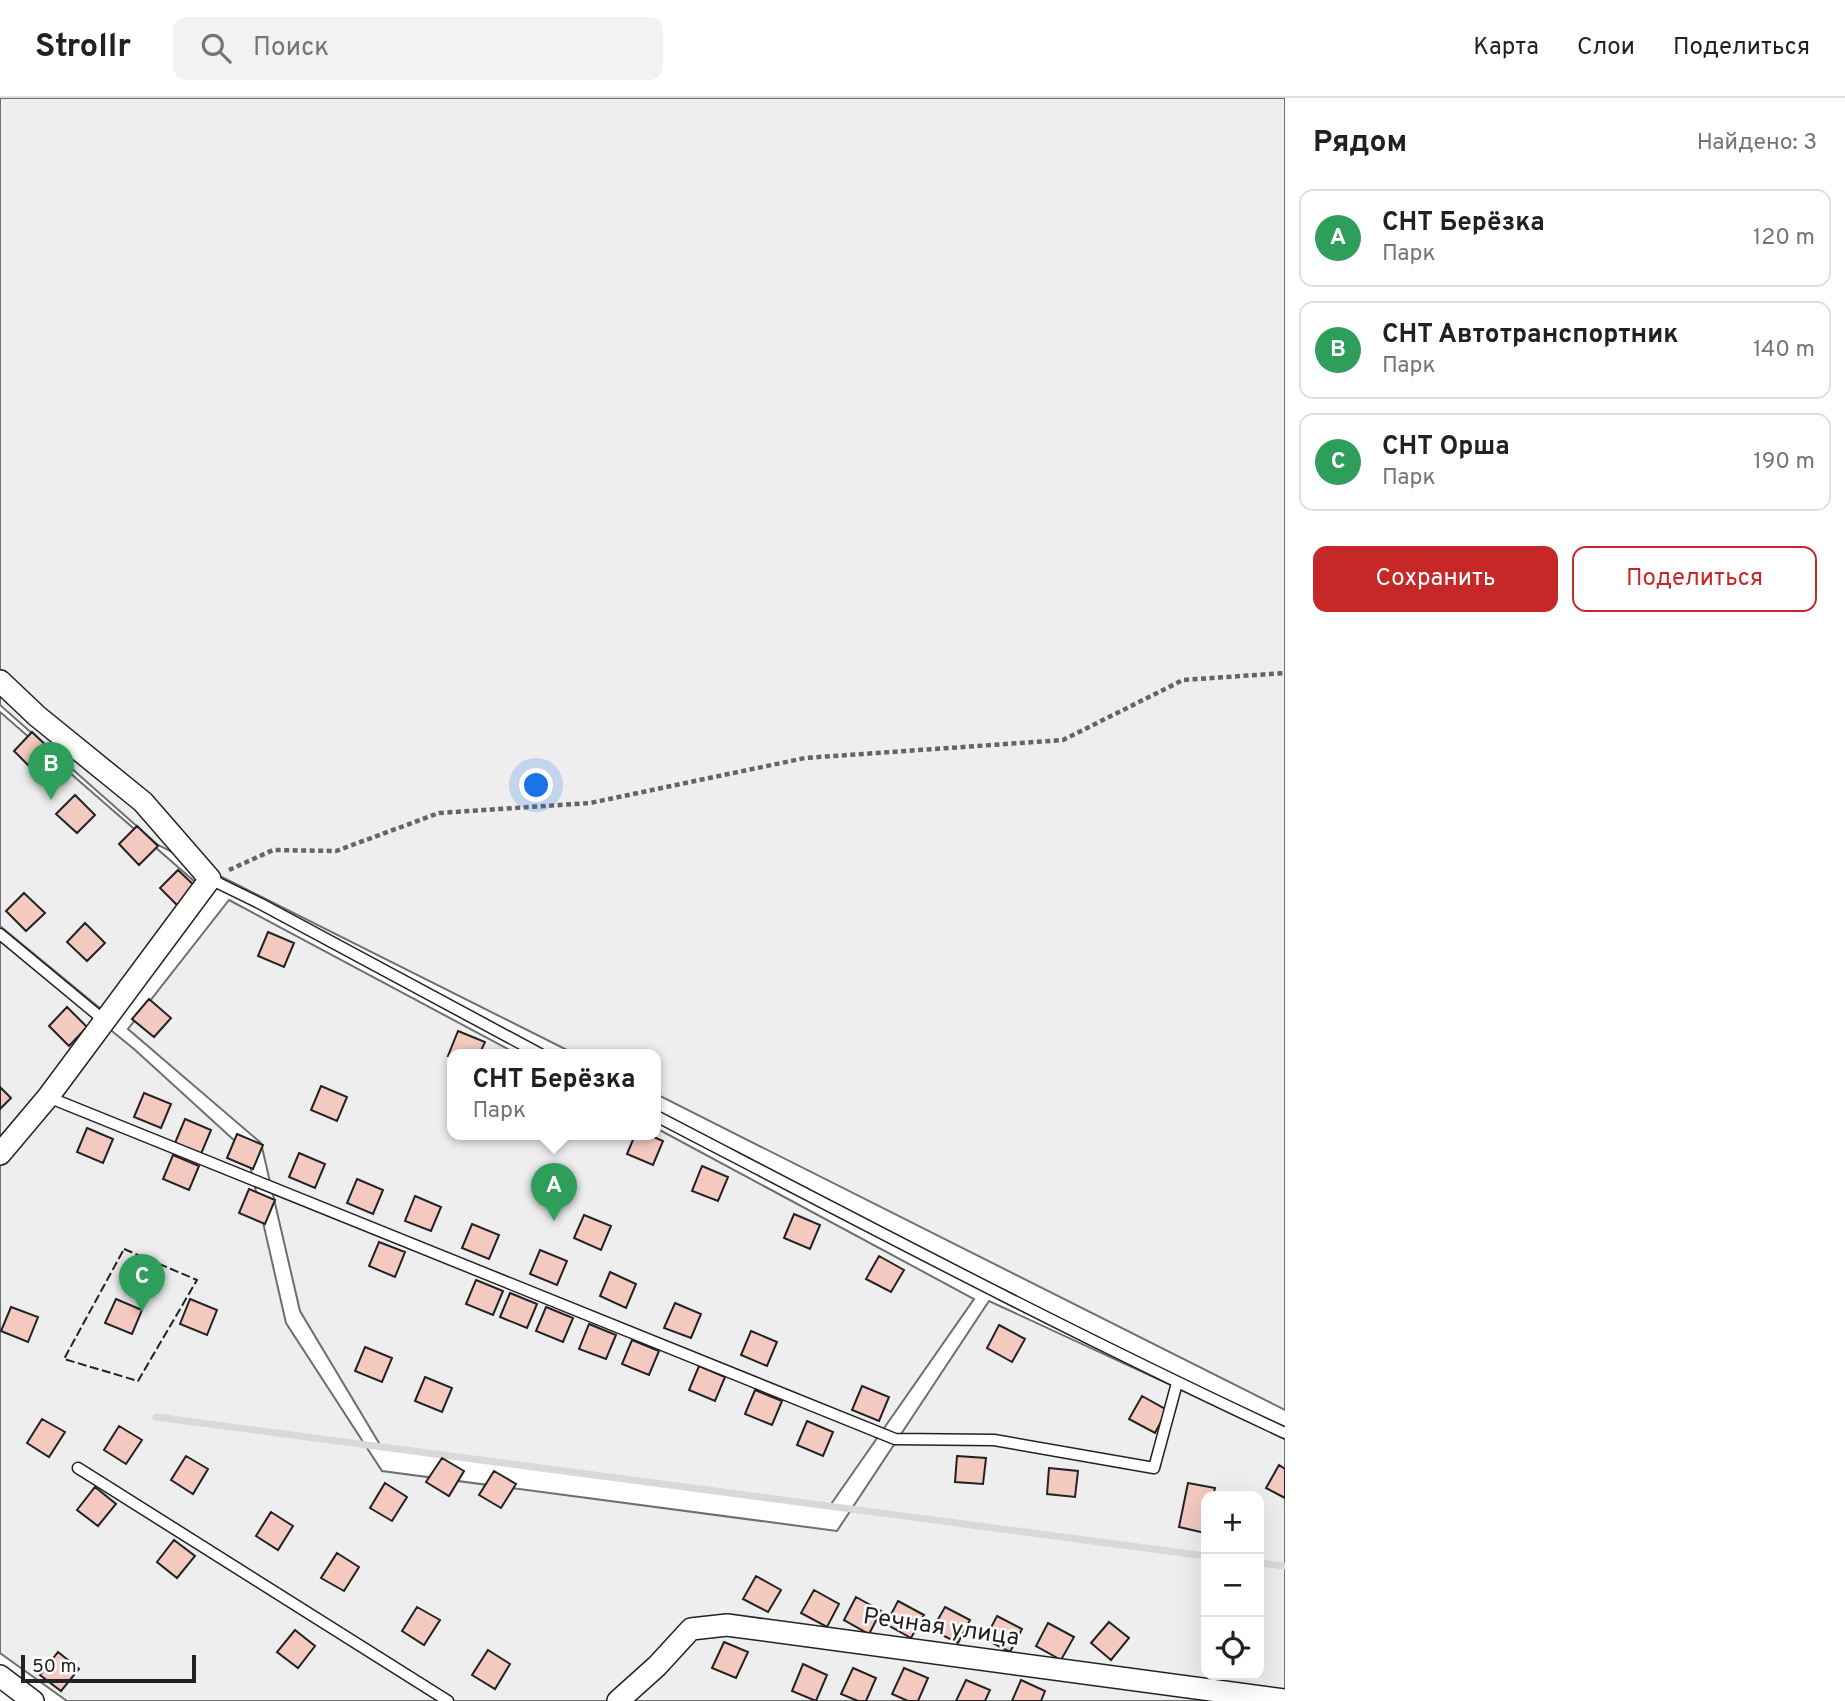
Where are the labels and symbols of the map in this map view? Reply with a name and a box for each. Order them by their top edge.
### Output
pin: B [28,742,74,800]
your location [519,768,553,802]
pin: A [531,1163,577,1221]
pin: C [119,1254,165,1312]
street label: Речная улица [861,1602,1021,1654]
scale bar [21,1652,196,1684]

